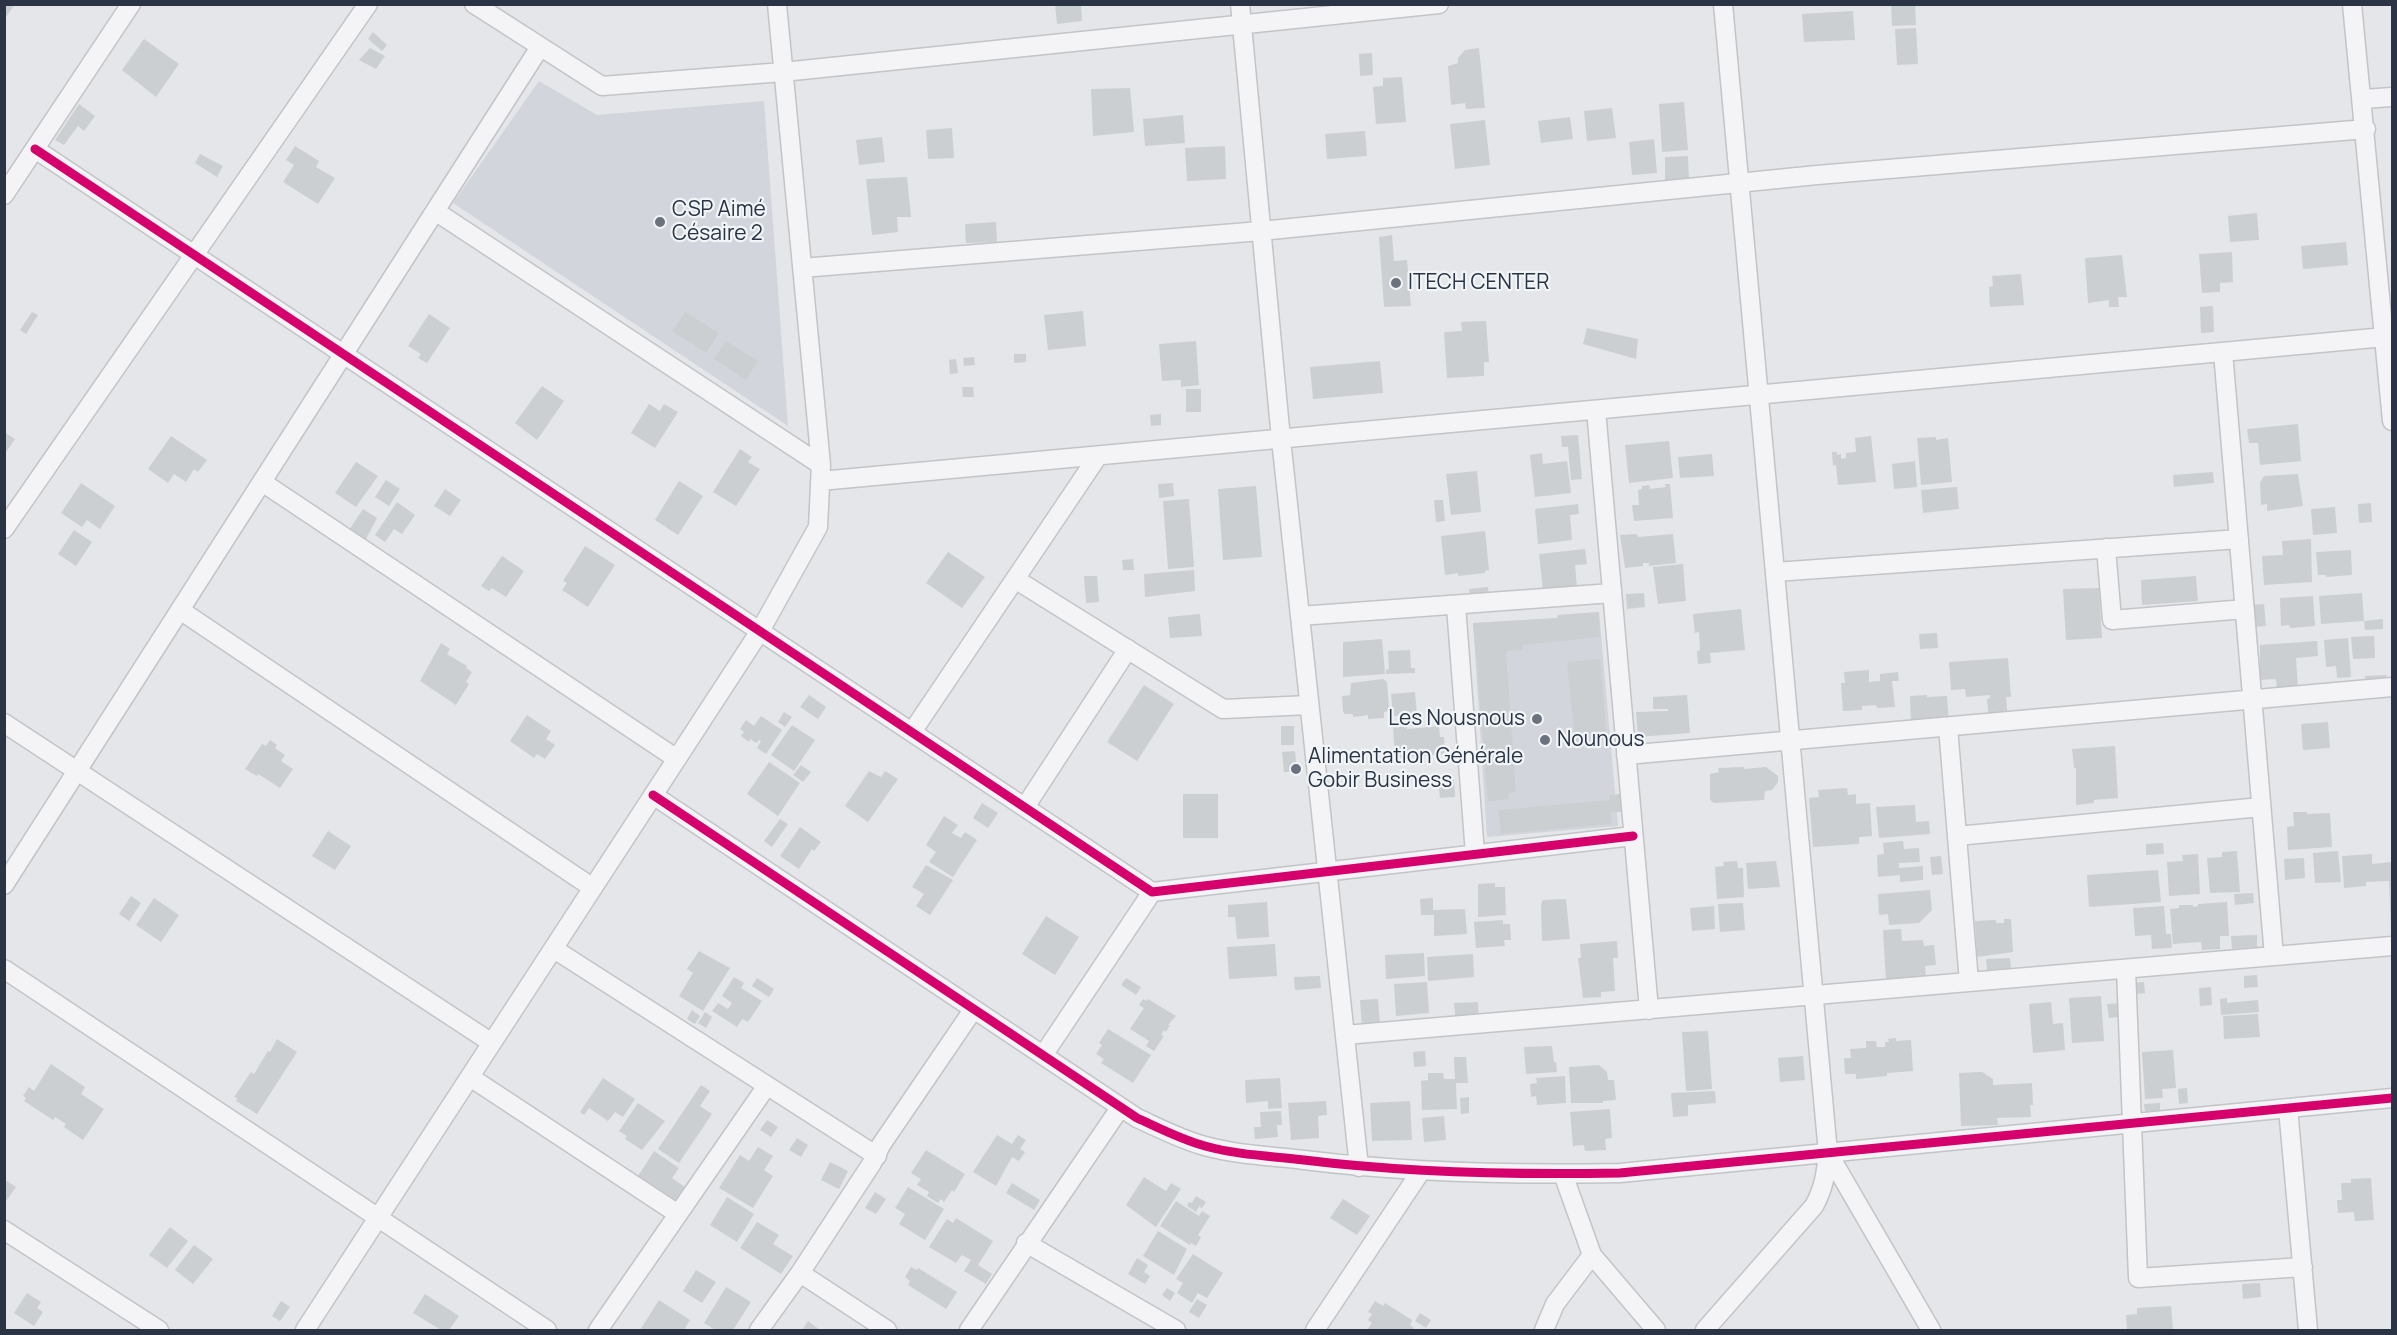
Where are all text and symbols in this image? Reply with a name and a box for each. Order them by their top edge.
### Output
place label: CSP Aimé Césaire 2 [672,197,766,247]
marker: CSP Aimé Césaire 2 [653,215,667,229]
place label: ITECH CENTER [1408,270,1550,296]
marker: ITECH CENTER [1389,276,1403,290]
place label: Les Nousnous [1388,706,1525,732]
marker: Les Nousnous [1530,712,1544,726]
place label: Nounous [1557,727,1645,753]
marker: Nounous [1538,733,1552,747]
place label: Alimentation Générale Gobir Business [1308,744,1523,794]
marker: Alimentation Générale Gobir Business [1289,762,1303,776]

